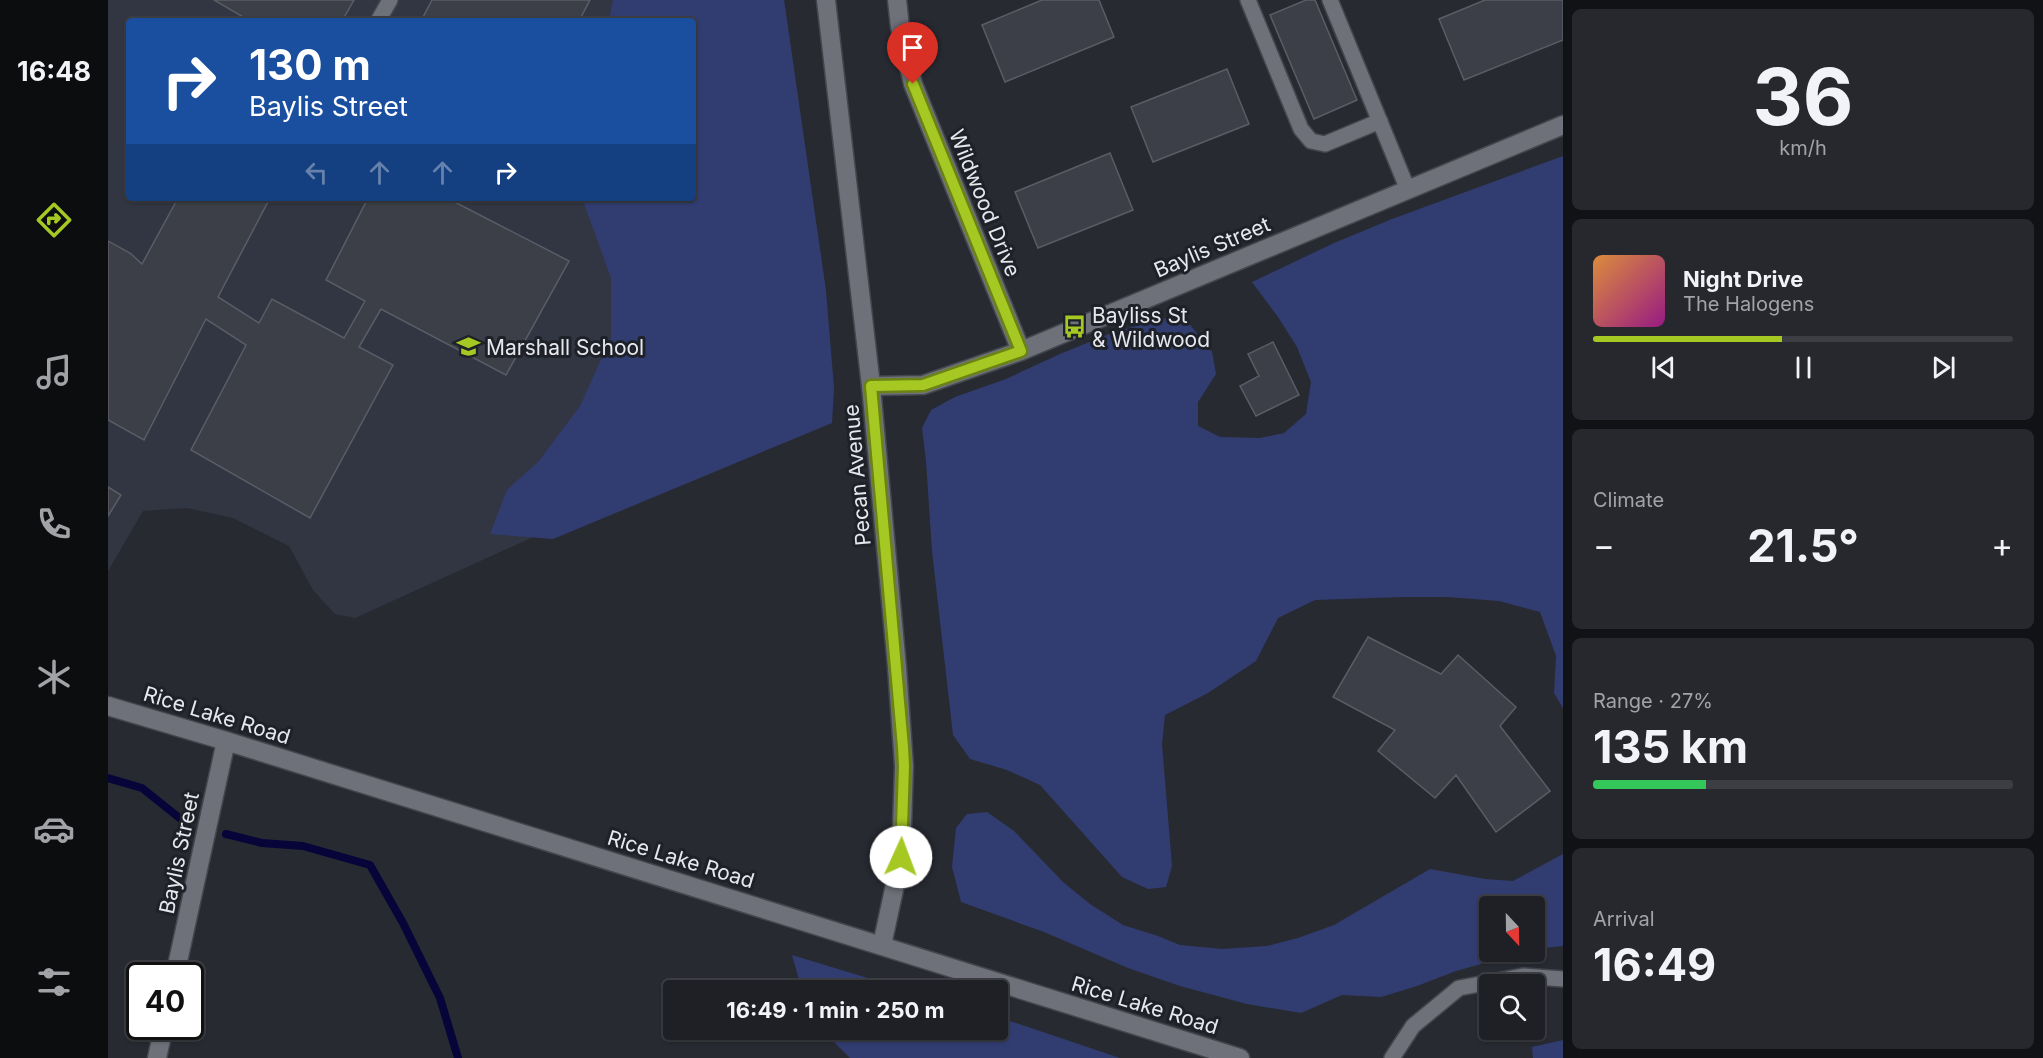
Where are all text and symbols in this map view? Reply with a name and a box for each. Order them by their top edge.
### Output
pin [887,22,938,84]
icon: arrive [896,31,929,64]
text: 130 m [249,39,371,90]
icon: right [150,42,228,120]
text: 36 [1752,49,1854,144]
text: 16:48 [17,55,91,88]
text: Baylis Street [249,90,408,123]
street label: Wildwood Drive [944,126,1026,280]
text: km/h [1779,136,1827,160]
icon: left [300,156,333,189]
icon: ahead [363,156,396,189]
icon: ahead [426,156,459,189]
icon: right [489,156,522,189]
icon: directions [33,199,75,241]
street label: Baylis Street [1150,211,1274,283]
text: Night Drive [1683,266,1803,292]
text: The Halogens [1683,292,1814,316]
place label: Bayliss St & Wildwood [1092,303,1210,352]
bus stop icon: Bayliss St & Wildwood [1061,314,1087,340]
school or university icon: Marshall School [455,334,481,360]
place label: Marshall School [486,335,644,360]
icon: music [33,351,75,393]
icon: previous [1647,351,1680,384]
icon: pause [1787,351,1820,384]
icon: next [1927,351,1960,384]
street label: Pecan Avenue [838,403,876,547]
text: Climate [1593,488,1664,512]
icon: phone [33,503,75,545]
text: 21.5° [1747,518,1859,573]
text: − [1593,525,1615,565]
text: + [1991,525,2013,565]
icon: climate [33,656,75,698]
street label: Rice Lake Road [141,681,293,749]
text: Range · 27% [1593,689,1713,713]
text: 135 km [1593,719,1748,774]
street label: Baylis Street [154,790,204,916]
icon: car [33,808,75,850]
street label: Rice Lake Road [605,825,757,893]
position arrow [869,825,933,889]
north arrow [1479,896,1545,962]
map controls [1479,896,1545,1040]
text: Arrival [1593,907,1655,931]
text: 16:49 [1593,937,1716,992]
icon: filters [33,961,75,1003]
speed limit sign: 40 [126,962,204,1040]
street label: Rice Lake Road [1069,971,1221,1039]
button: search [1479,974,1545,1040]
text: 16:49 · 1 min · 250 m [726,997,945,1023]

